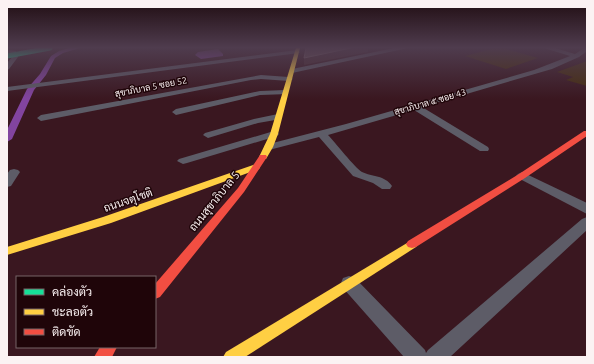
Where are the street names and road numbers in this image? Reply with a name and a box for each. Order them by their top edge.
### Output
street label: สุขาภิบาล 5 ซอย 52 [114,75,188,100]
street label: สุขาภิบาล ๕ ซอย 43 [393,87,467,118]
street label: ถนนสุขาภิบาล 5 [186,169,244,235]
street label: ถนนจตุโชติ [101,184,155,217]

